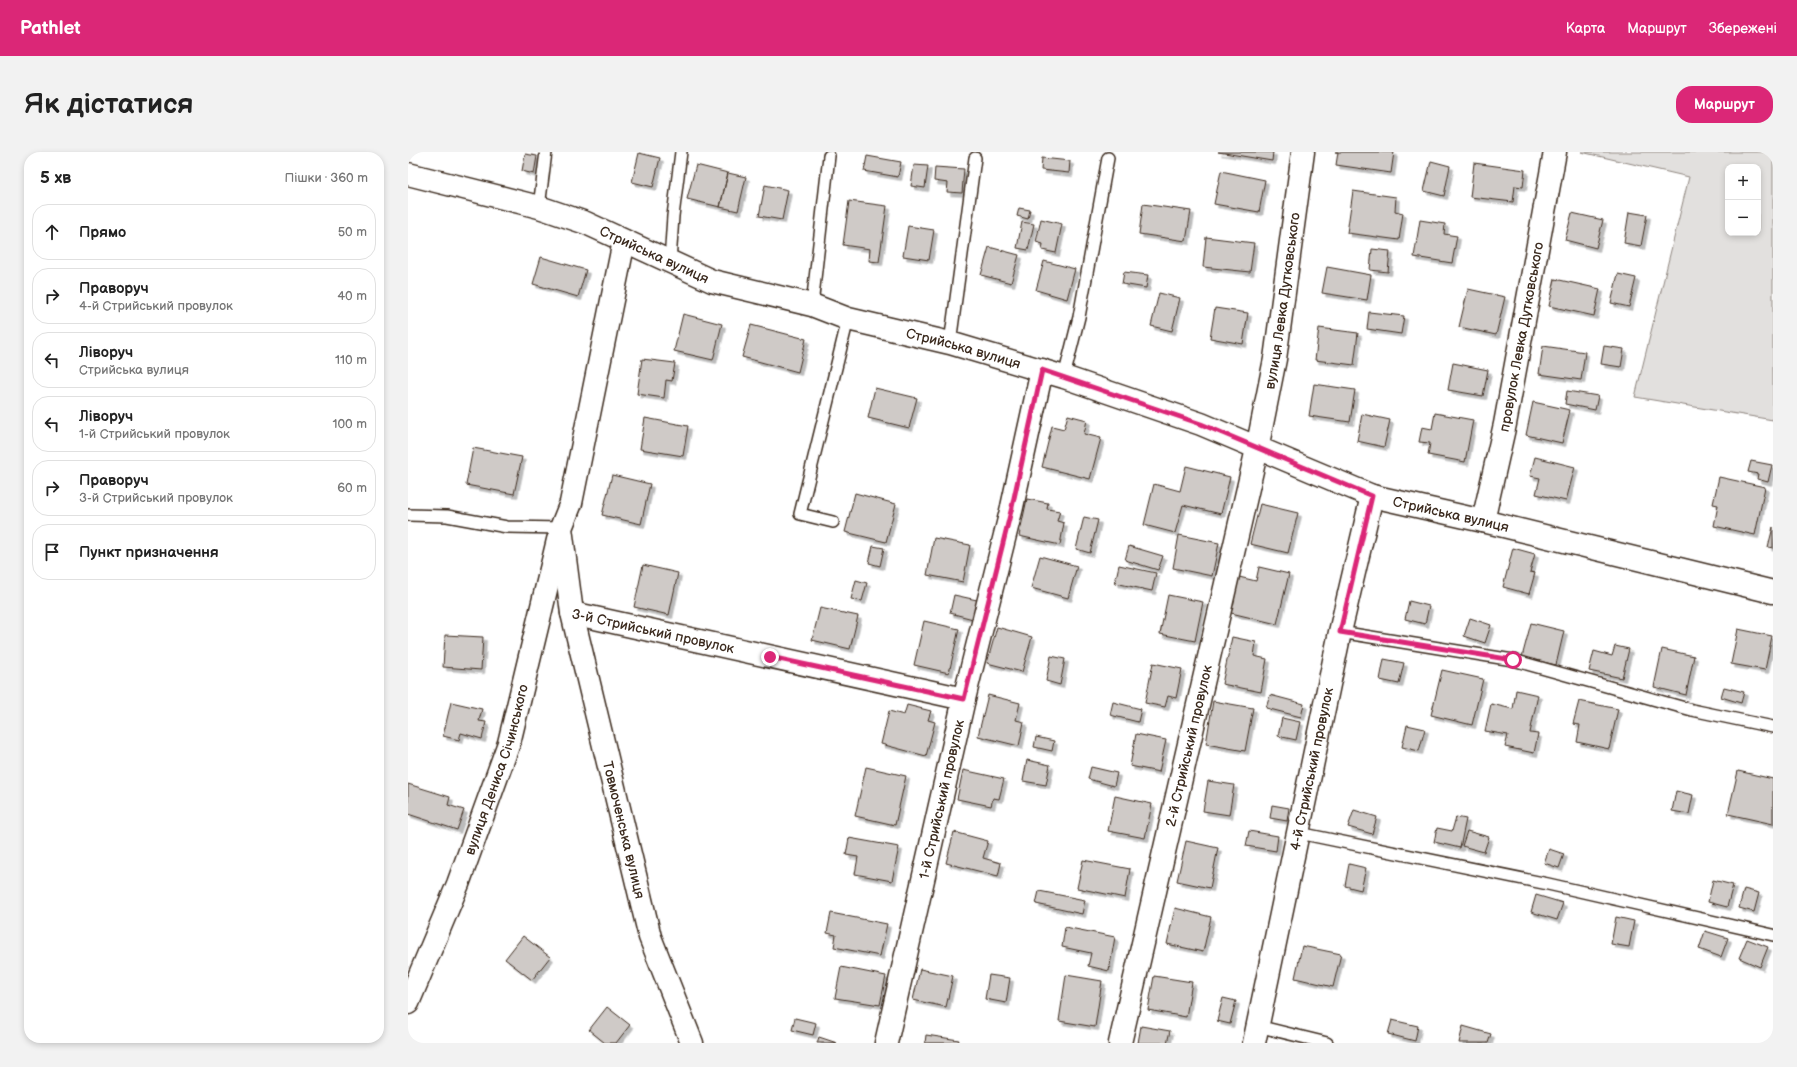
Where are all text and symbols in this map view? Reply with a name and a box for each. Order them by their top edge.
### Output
text: Pathlet [20,17,81,40]
text: Карта [1566,20,1605,37]
text: Маршрут [1627,20,1687,37]
text: Збережені [1709,20,1777,37]
button: Маршрут [1676,86,1773,123]
text: Як дістатися [24,88,193,121]
map controls [1725,164,1761,236]
button: + [1725,164,1761,200]
text: 5 хв [40,168,71,188]
text: Пішки · 360 m [285,170,368,186]
button: − [1725,200,1761,236]
street label: вулиця Левка Дутковського [1261,211,1303,391]
icon: ahead [41,221,63,243]
street label: Стрийська вулиця [597,222,712,287]
text: Прямо [79,223,126,242]
text: 50 m [338,224,367,240]
street label: провулок Левка Дутковського [1495,241,1547,433]
text: Праворуч [79,279,149,298]
icon: right [41,285,63,307]
text: 40 m [337,288,367,304]
text: 4-й Стрийський провулок [79,298,233,314]
street label: Стрийська вулиця [904,324,1023,372]
text: Ліворуч [79,343,133,362]
icon: left [41,349,63,371]
text: 110 m [335,352,367,368]
text: Стрийська вулиця [79,362,189,378]
text: Ліворуч [79,407,133,426]
icon: left [41,413,63,435]
text: 100 m [332,416,367,432]
text: 1-й Стрийський провулок [79,426,230,442]
text: Праворуч [79,471,149,490]
icon: right [41,477,63,499]
text: 60 m [337,480,367,496]
text: 3-й Стрийський провулок [79,490,233,506]
street label: Стрийська вулиця [1391,492,1511,536]
icon: arrive [41,541,63,563]
text: Пункт призначення [79,543,219,562]
street label: 3-й Стрийський провулок [570,605,736,657]
route end [761,648,779,666]
route start [1504,651,1522,669]
street label: 2-й Стрийський провулок [1162,663,1216,828]
street label: вулиця Дениса Січинського [461,682,531,857]
street label: 4-й Стрийський провулок [1286,685,1337,852]
street label: 1-й Стрийський провулок [915,717,968,880]
street label: Товмоченська вулиця [599,759,649,901]

